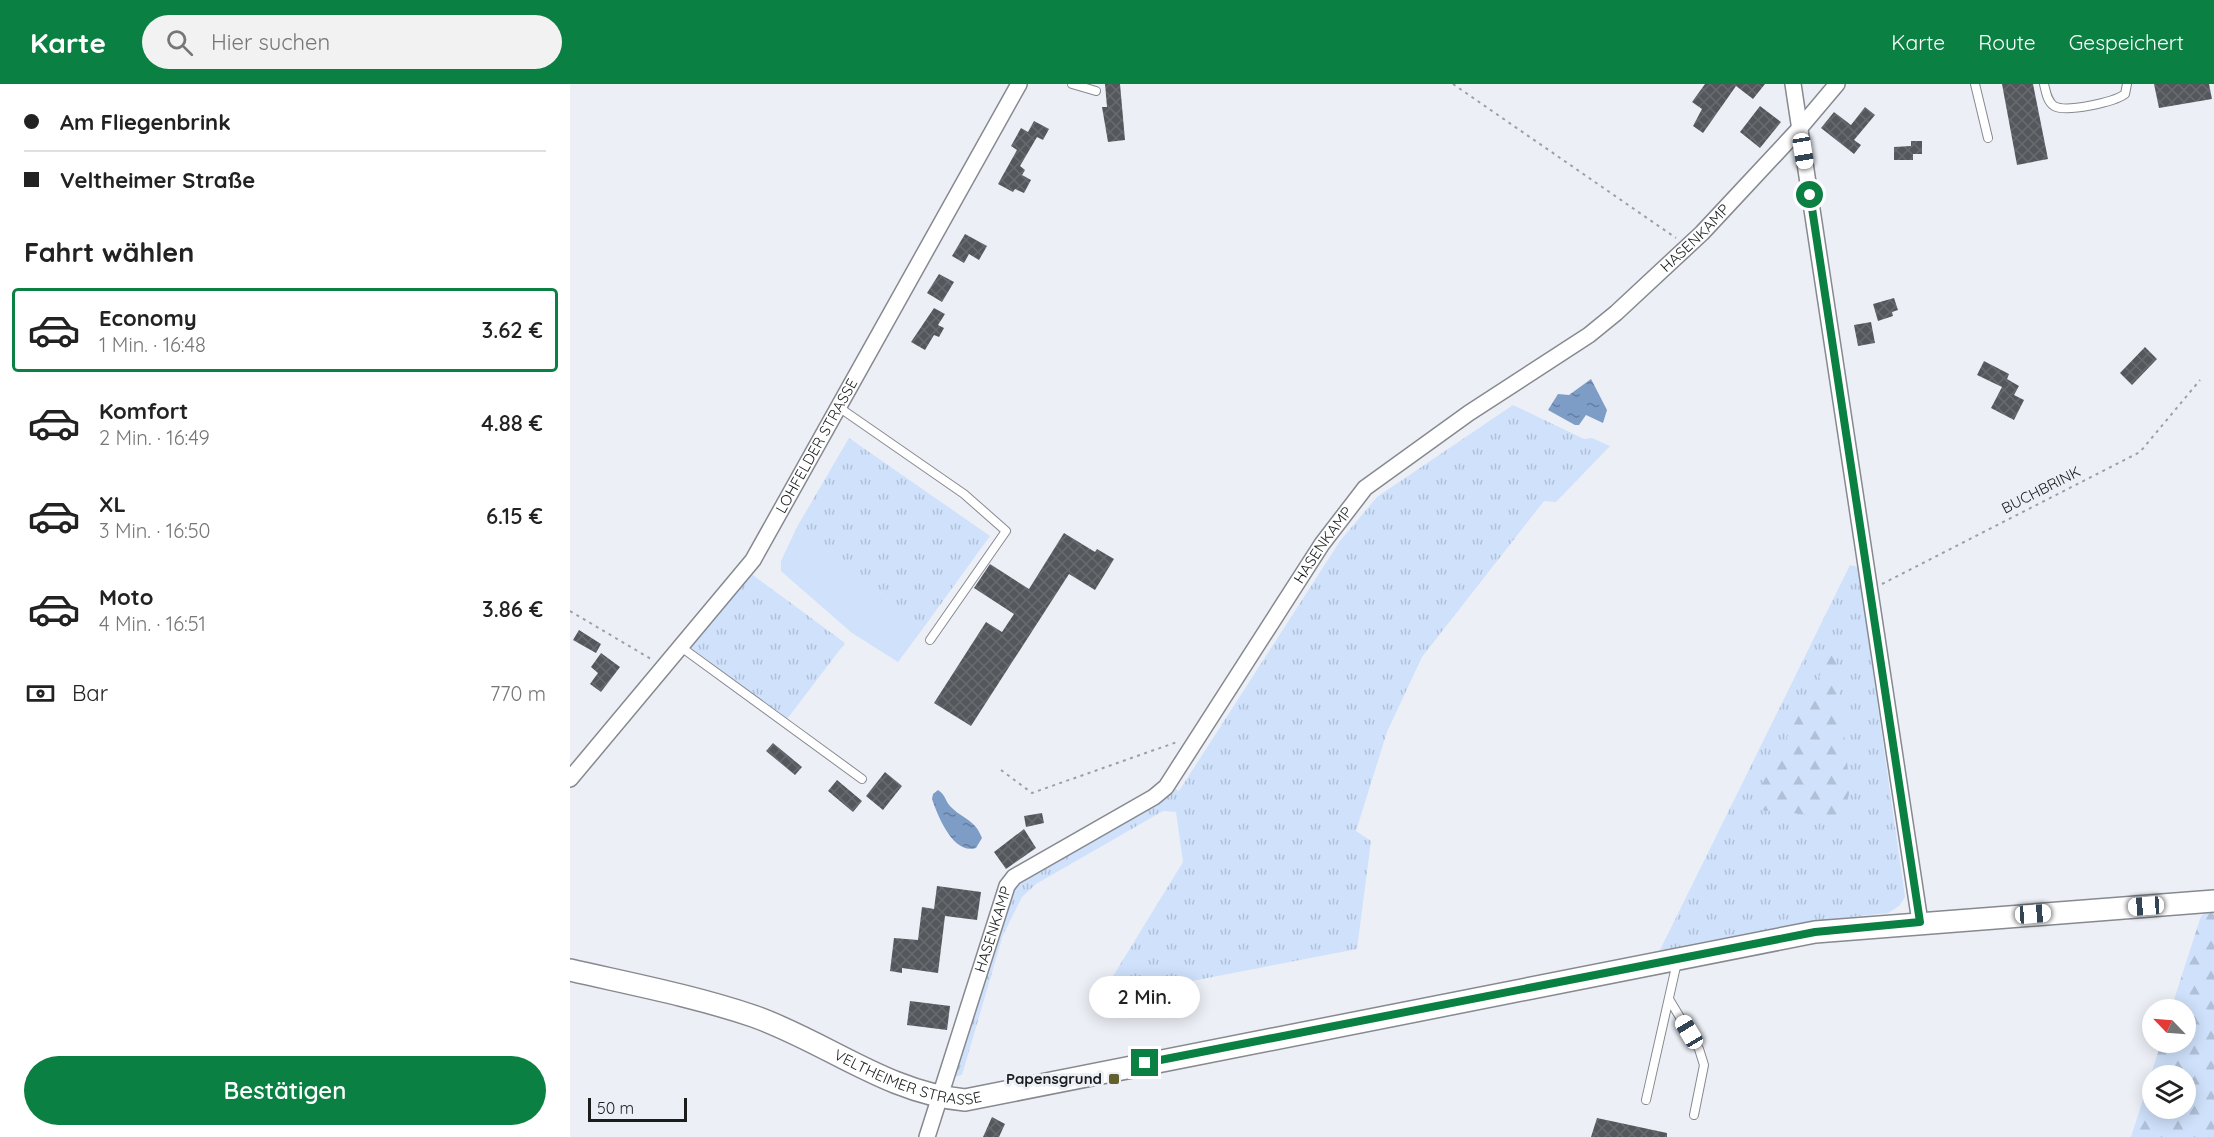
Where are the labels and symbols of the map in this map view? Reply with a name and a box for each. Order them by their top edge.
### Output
car [1791,132,1815,170]
route start [1796,181,1823,208]
street label: HASENKAMP [1656,200,1733,276]
street label: LOHFELDER STRASSE [771,375,861,516]
street label: BUCHBRINK [1998,462,2083,517]
street label: HASENKAMP [1289,503,1356,587]
street label: HASENKAMP [970,884,1015,975]
car [2127,896,2165,916]
car [2014,904,2052,924]
callout: 2 Min. [1090,976,1200,1018]
north arrow [2142,999,2196,1053]
car [1672,1012,1706,1052]
street label: VELTHEIMER STRASSE [831,1045,983,1109]
route end [1131,1049,1158,1076]
place label: Papensgrund [1006,1069,1102,1088]
marker: Papensgrund [1107,1072,1121,1086]
scale bar [588,1095,687,1122]

